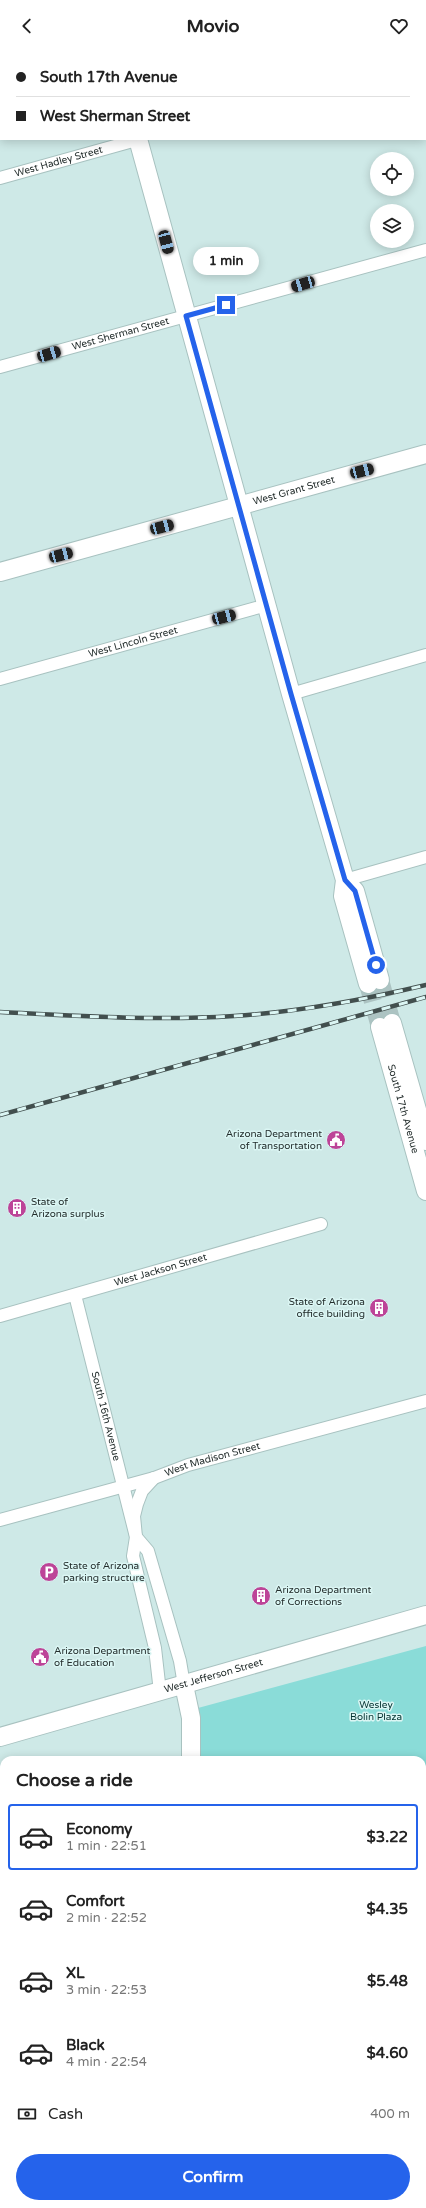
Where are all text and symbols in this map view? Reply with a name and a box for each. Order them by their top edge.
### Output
icon: back [16,15,38,37]
text: Movio [187,15,239,37]
icon: heart [388,15,410,37]
text: South 17th Avenue [40,68,178,86]
text: West Sherman Street [40,107,190,125]
street label: West Hadley Street [13,144,104,180]
map controls [370,152,414,248]
button: locate [370,152,414,196]
button: layers [370,204,414,248]
car [157,229,175,255]
callout: 1 min [193,247,259,275]
text: 1 min [209,253,243,269]
car [290,275,316,293]
route end [217,296,235,314]
street label: West Sherman Street [71,315,171,353]
car [36,345,62,363]
car [349,462,375,480]
street label: West Grant Street [252,473,336,508]
car [149,518,175,536]
car [48,546,74,564]
car [211,608,237,626]
street label: West Lincoln Street [87,624,179,660]
route start [367,956,385,974]
street label: South 17th Avenue [385,1063,421,1155]
place label: Arizona Department of Transportation [226,1128,322,1152]
public building icon: Arizona Department of Transportation [325,1129,347,1151]
place label: State of Arizona surplus [31,1196,105,1220]
building icon: State of Arizona surplus [6,1197,28,1219]
street label: West Jackson Street [113,1251,208,1289]
place label: State of Arizona office building [289,1296,365,1320]
building icon: State of Arizona office building [368,1297,390,1319]
street label: South 16th Avenue [89,1370,123,1463]
street label: West Madison Street [163,1440,262,1479]
place label: State of Arizona parking structure [63,1560,145,1584]
parking icon: State of Arizona parking structure [38,1561,60,1583]
place label: Arizona Department of Corrections [275,1584,371,1608]
building icon: Arizona Department of Corrections [250,1585,272,1607]
place label: Arizona Department of Education [54,1645,150,1669]
public building icon: Arizona Department of Education [29,1646,51,1668]
street label: West Jefferson Street [163,1656,264,1696]
park label: Wesley Bolin Plaza [350,1699,402,1723]
text: Choose a ride [16,1769,133,1791]
icon: car [18,1819,54,1855]
text: Economy [66,1820,132,1838]
text: $3.22 [367,1828,408,1846]
text: 1 min · 22:51 [66,1838,147,1854]
icon: car [18,1891,54,1927]
text: Comfort [66,1892,125,1910]
text: $4.35 [367,1900,408,1918]
text: 2 min · 22:52 [66,1910,147,1926]
icon: car [18,1963,54,1999]
text: XL [66,1964,85,1982]
text: $5.48 [367,1972,408,1990]
text: 3 min · 22:53 [66,1982,147,1998]
icon: car [18,2035,54,2071]
text: Black [66,2036,105,2054]
text: $4.60 [367,2044,408,2062]
text: 4 min · 22:54 [66,2054,147,2070]
icon: cash [16,2103,38,2125]
text: Cash [48,2105,83,2123]
text: 400 m [370,2106,410,2122]
button: Confirm [16,2154,410,2200]

